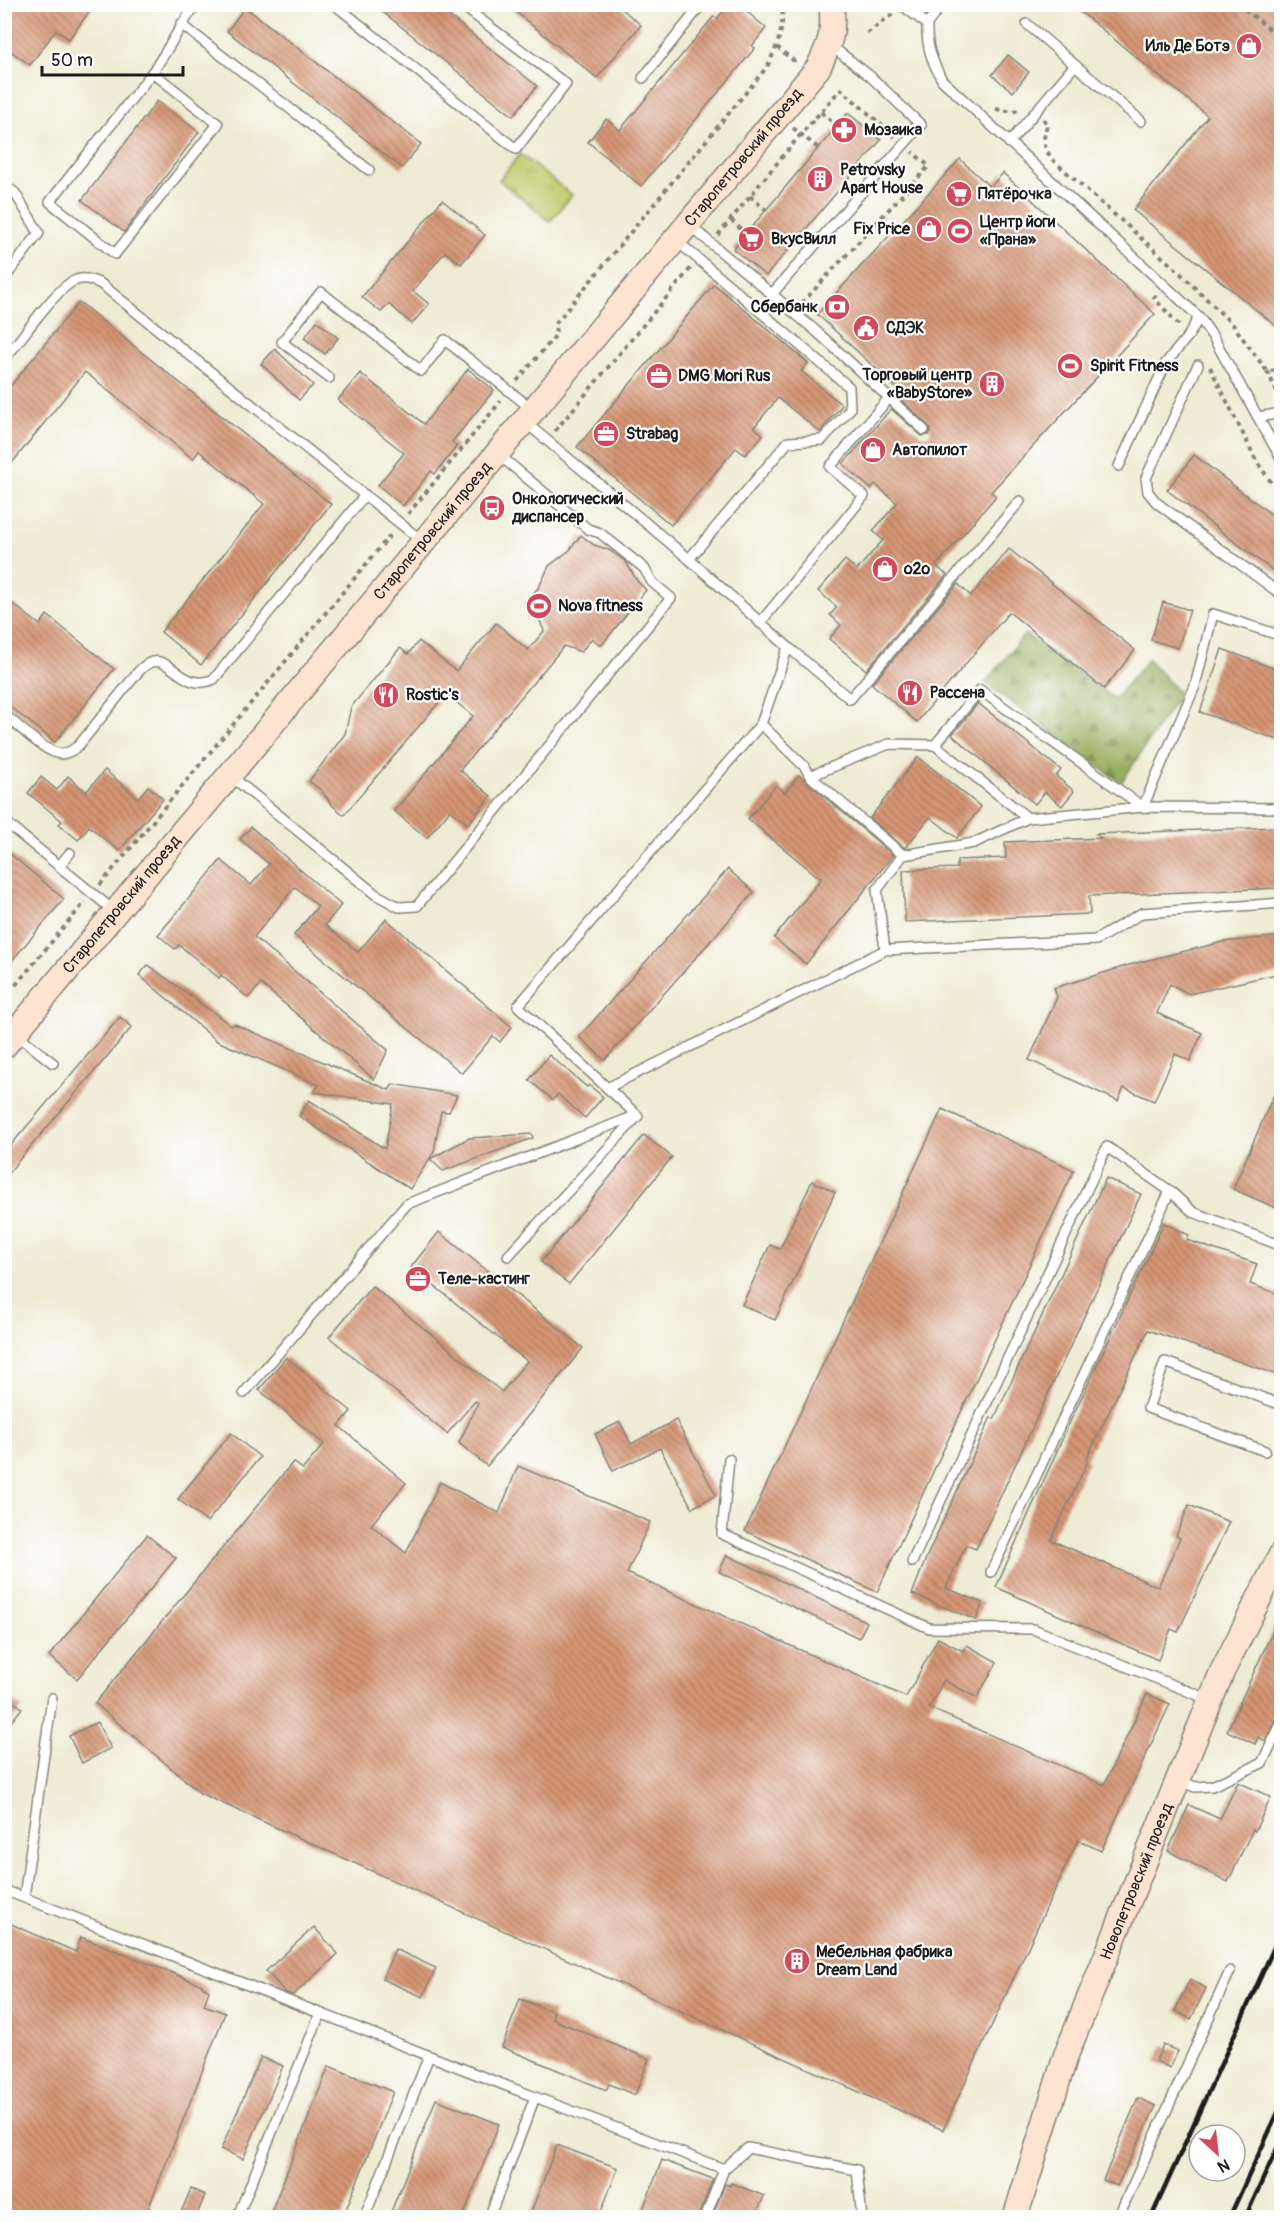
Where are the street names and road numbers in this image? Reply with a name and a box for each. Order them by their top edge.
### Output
street label: Старопетровский проезд [680,84,807,231]
street label: Старопетровский проезд [369,458,496,604]
street label: Старопетровский проезд [58,831,185,978]
street label: Новопетровский проезд [1096,1800,1178,1963]

